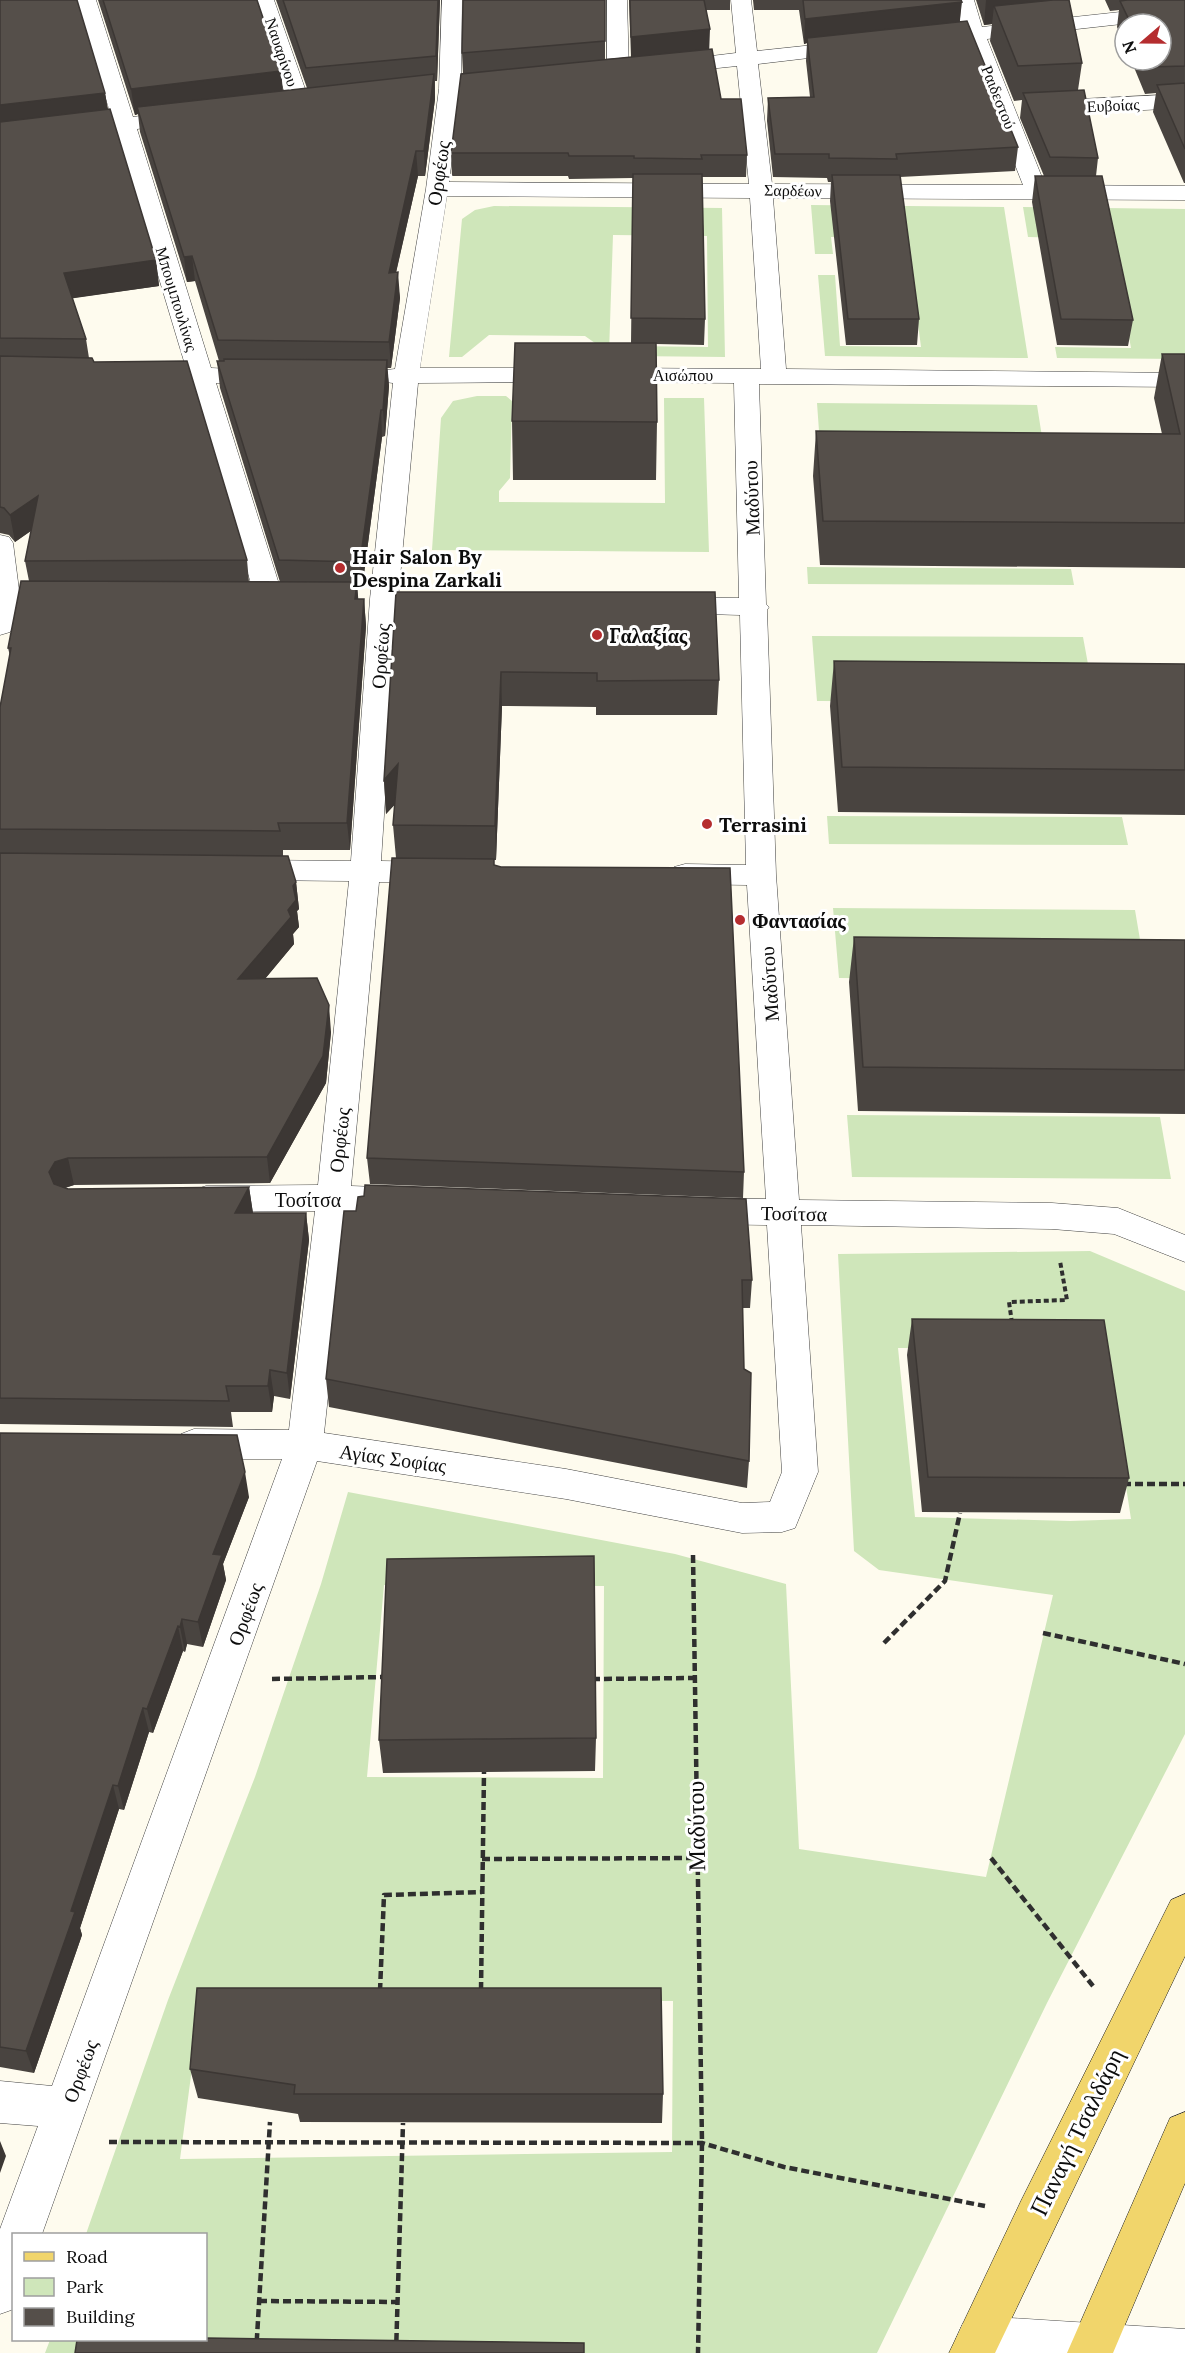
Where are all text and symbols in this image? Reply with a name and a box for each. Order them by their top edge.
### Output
north arrow [1113,12,1173,72]
street label: Ναυαρίνου [261,15,303,89]
text: N [1117,38,1140,56]
street label: Ραιδεστού [977,62,1021,132]
street label: Ευβοίας [1086,94,1141,116]
street label: Ορφέως [421,139,455,207]
street label: Σαρδέων [764,179,822,201]
street label: Μπουμπουλίνας [152,244,203,354]
street label: Αισώπου [653,365,713,385]
street label: Μαδύτου [737,460,765,536]
place label: Hair Salon By Despina Zarkali [352,544,502,592]
marker: Hair Salon By Despina Zarkali [333,561,347,575]
street label: Ορφέως [365,622,395,690]
place label: Γαλαξίας [609,623,688,648]
marker: Γαλαξίας [590,628,604,642]
place label: Terrasini [719,812,807,837]
marker: Terrasini [700,817,714,831]
place label: Φαντασίας [752,908,846,933]
marker: Φαντασίας [733,913,747,927]
street label: Μαδύτου [754,945,784,1023]
street label: Ορφέως [323,1106,355,1174]
street label: Τοσίτσα [275,1187,342,1212]
street label: Τοσίτσα [761,1200,828,1226]
street label: Αγίας Σοφίας [338,1438,448,1478]
street label: Ορφέως [222,1579,268,1649]
street label: Μαδύτου [680,1780,712,1872]
street label: Ορφέως [57,2036,103,2106]
street label: Παναγή Τσαλδάρη [1023,2043,1131,2221]
legend [12,2233,207,2341]
text: Road [66,2245,108,2268]
text: Park [66,2275,104,2298]
text: Building [66,2305,136,2328]

